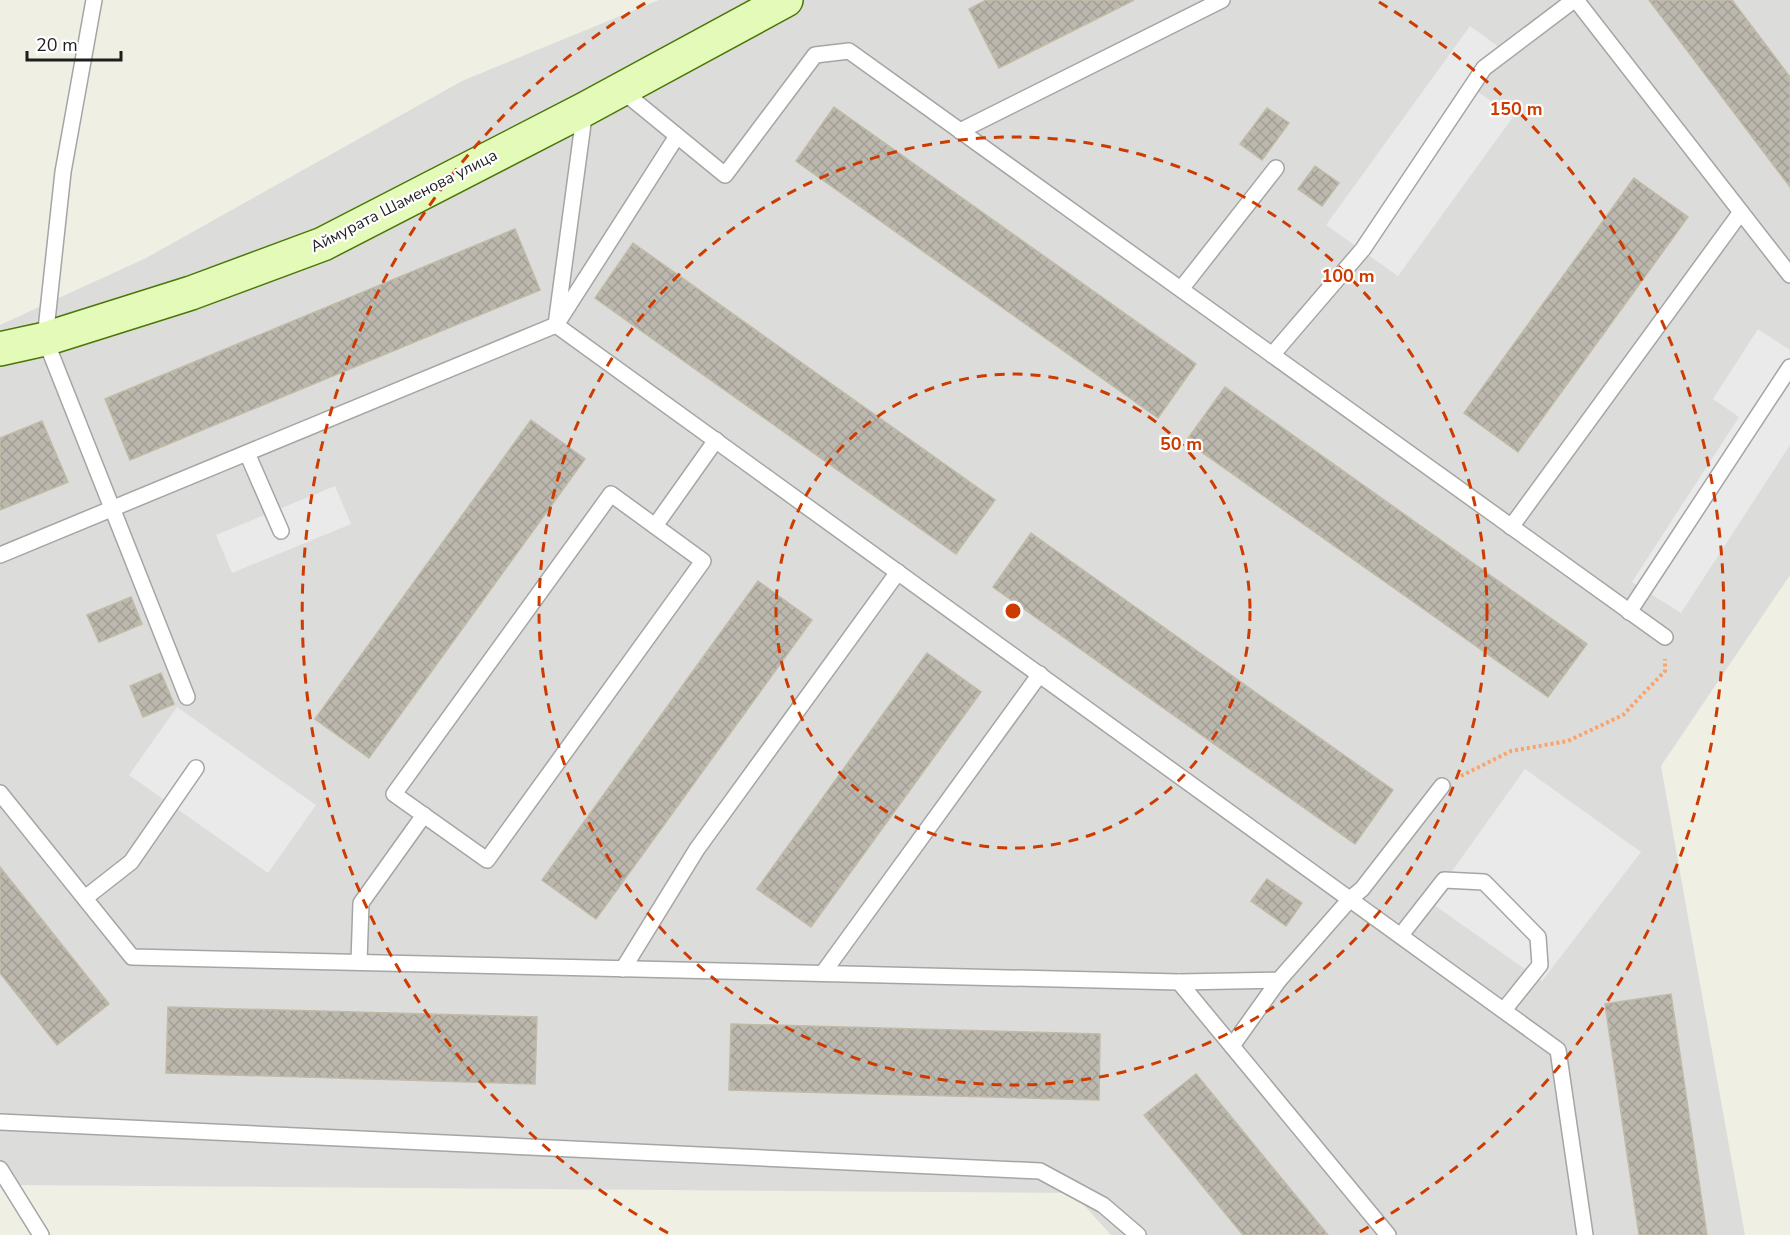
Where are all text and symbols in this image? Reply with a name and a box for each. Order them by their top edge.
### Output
scale bar [27,24,122,62]
text: 20 m [36,33,78,57]
text: 150 m [1489,97,1543,121]
street label: Аймурата Шаменова улица [307,144,501,258]
text: 100 m [1321,264,1375,288]
text: 50 m [1160,432,1202,456]
centre of rings [1003,601,1023,621]

